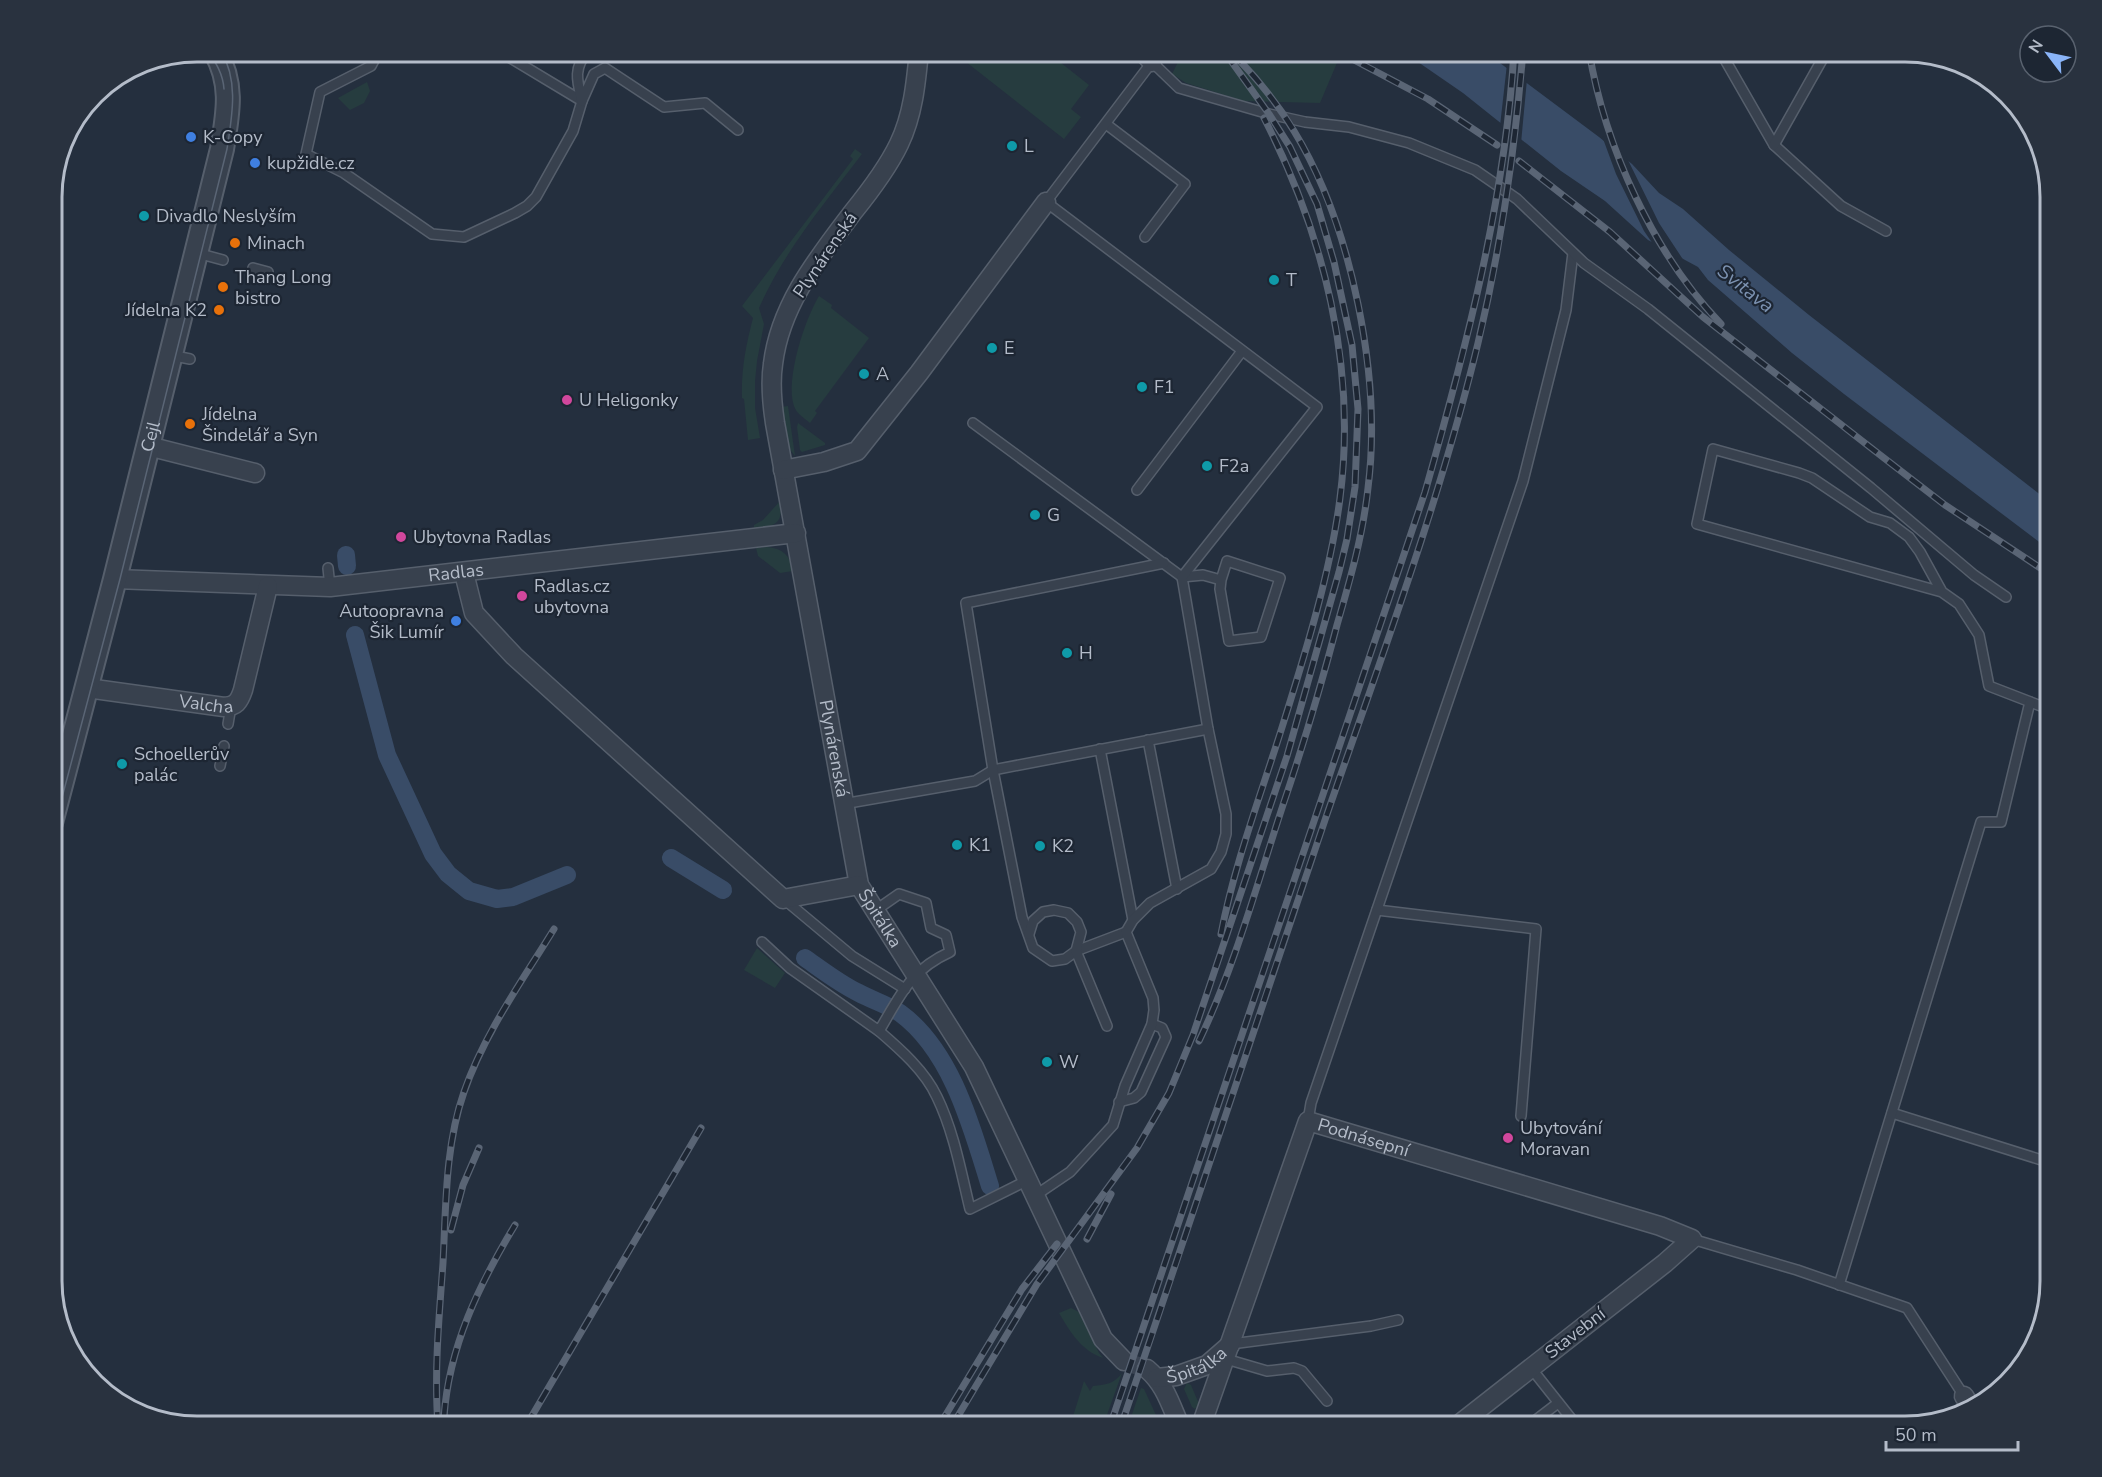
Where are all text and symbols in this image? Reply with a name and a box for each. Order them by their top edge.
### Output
north arrow [2018,24,2078,84]
text: N [2024,36,2049,57]
place label: K-Copy [203,125,263,149]
marker: K-Copy [184,130,198,144]
place label: L [1024,134,1034,158]
marker: L [1005,139,1019,153]
place label: kupžidle.cz [267,151,355,175]
marker: kupžidle.cz [248,156,262,170]
place label: Divadlo Neslyším [156,204,297,228]
street label: Plynárenská [787,207,863,303]
marker: Divadlo Neslyším [137,209,151,223]
place label: Minach [247,231,305,255]
marker: Minach [228,236,242,250]
water label: Svitava [1712,258,1780,319]
place label: Thang Long bistro [235,265,331,310]
place label: T [1286,268,1297,292]
marker: T [1267,273,1281,287]
marker: Thang Long bistro [216,280,230,294]
place label: Jídelna K2 [124,298,207,322]
marker: Jídelna K2 [212,303,226,317]
place label: E [1004,336,1015,360]
marker: E [985,341,999,355]
place label: A [876,362,889,386]
marker: A [857,367,871,381]
place label: F1 [1154,375,1175,399]
marker: F1 [1135,380,1149,394]
place label: U Heligonky [579,388,679,412]
marker: U Heligonky [560,393,574,407]
place label: Jídelna Šindelář a Syn [201,402,318,447]
marker: Jídelna Šindelář a Syn [183,417,197,431]
street label: Cejl [135,418,166,454]
place label: F2a [1219,454,1249,478]
marker: F2a [1200,459,1214,473]
place label: G [1047,503,1060,527]
marker: G [1028,508,1042,522]
place label: Ubytovna Radlas [413,525,551,549]
marker: Ubytovna Radlas [394,530,408,544]
street label: Radlas [427,557,485,588]
place label: Radlas.cz ubytovna [534,574,610,619]
marker: Radlas.cz ubytovna [515,589,529,603]
place label: Autoopravna Šik Lumír [339,599,445,644]
marker: Autoopravna Šik Lumír [449,614,463,628]
place label: H [1079,641,1093,665]
marker: H [1060,646,1074,660]
street label: Valcha [176,689,235,719]
street label: Plynárenská [814,698,855,799]
place label: Schoellerův palác [134,742,230,787]
marker: Schoellerův palác [115,757,129,771]
place label: K1 [969,833,991,857]
place label: K2 [1052,834,1074,858]
marker: K1 [950,838,964,852]
marker: K2 [1033,839,1047,853]
street label: Špitálka [852,884,908,952]
place label: W [1059,1050,1079,1074]
marker: W [1040,1055,1054,1069]
street label: Podnásepní [1315,1113,1413,1163]
place label: Ubytování Moravan [1520,1116,1603,1161]
marker: Ubytování Moravan [1501,1131,1515,1145]
street label: Stavební [1540,1301,1611,1364]
street label: Špitálka [1165,1341,1232,1389]
scale bar [1886,1414,2018,1452]
text: 50 m [1895,1423,1937,1447]

